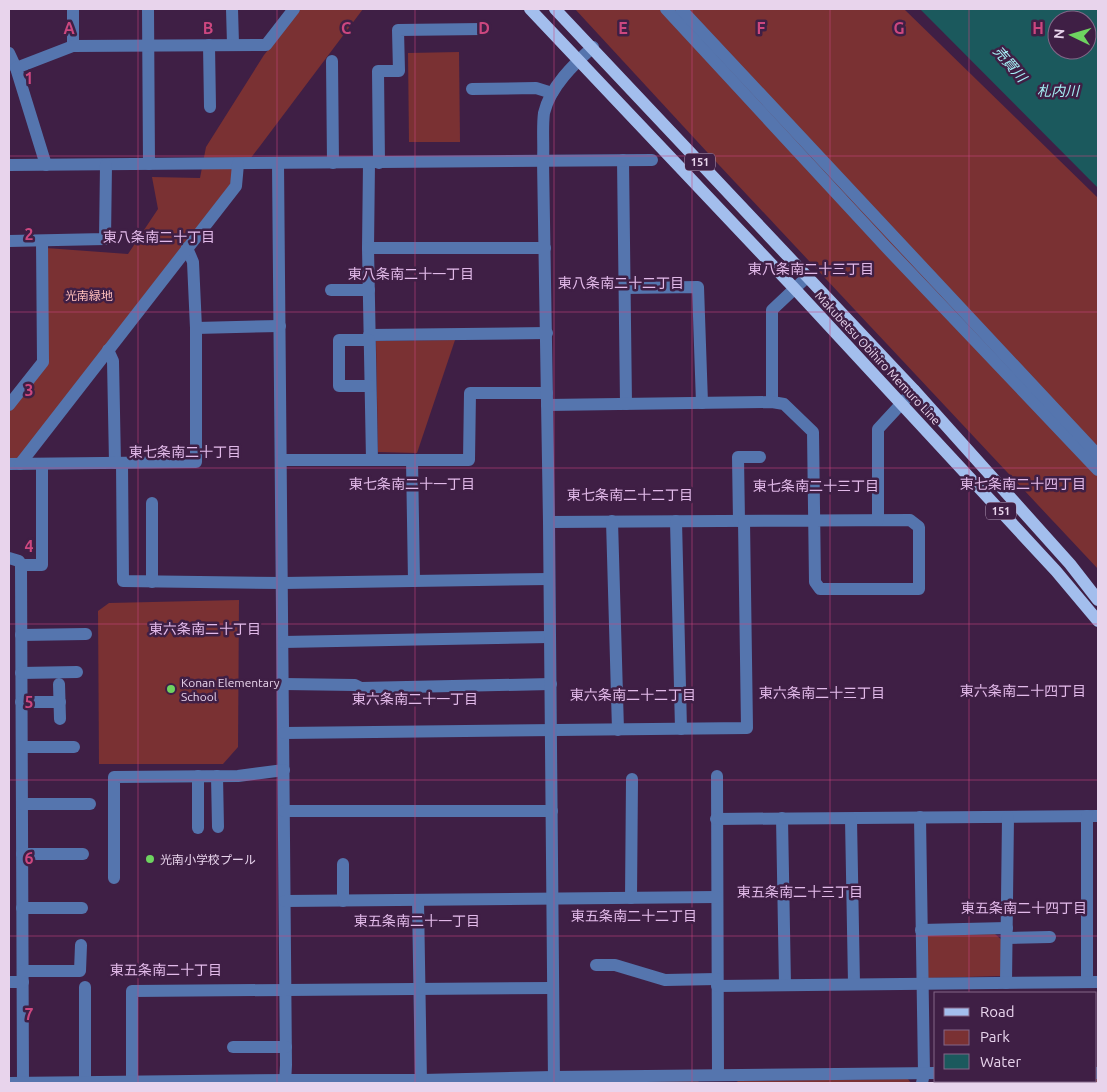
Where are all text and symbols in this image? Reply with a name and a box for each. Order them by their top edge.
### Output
north arrow [1047,10,1097,60]
text: A [63,19,75,37]
text: B [203,19,213,37]
text: C [341,19,351,37]
text: D [478,19,490,37]
text: E [618,19,628,37]
text: F [757,19,766,37]
text: G [893,19,905,37]
text: H [1032,19,1044,37]
text: N [1051,28,1067,40]
water label: 売買川 [990,43,1031,87]
text: 1 [24,69,34,87]
water label: 札内川 [1037,83,1081,99]
road number: 151 [685,154,715,170]
text: 2 [24,225,34,243]
district label: 東八条南二十丁目 [103,229,215,245]
district label: 東八条南二十三丁目 [748,261,874,277]
district label: 東八条南二十一丁目 [348,266,474,282]
district label: 東八条南二十二丁目 [558,275,684,291]
park label: 光南緑地 [65,289,113,302]
street label: Makubetsu Obihiro Memuro Line [813,289,943,427]
text: 3 [24,381,34,399]
district label: 東七条南二十丁目 [129,444,241,460]
district label: 東七条南二十一丁目 [349,476,475,492]
district label: 東七条南二十四丁目 [960,476,1086,492]
district label: 東七条南二十三丁目 [753,478,879,494]
district label: 東七条南二十二丁目 [567,487,693,503]
road number: 151 [986,502,1016,520]
text: 4 [24,537,34,555]
district label: 東六条南二十丁目 [149,621,261,637]
place label: Konan Elementary School [181,676,280,703]
marker: Konan Elementary School [165,683,177,695]
district label: 東六条南二十四丁目 [960,683,1086,699]
district label: 東六条南二十三丁目 [759,685,885,701]
district label: 東六条南二十二丁目 [570,687,696,703]
district label: 東六条南二十一丁目 [352,691,478,707]
text: 5 [24,693,34,711]
text: 6 [24,849,34,867]
marker: 光南小学校プール [144,853,156,865]
place label: 光南小学校プール [160,853,256,866]
district label: 東五条南二十三丁目 [737,884,863,900]
district label: 東五条南二十四丁目 [961,900,1087,916]
district label: 東五条南二十二丁目 [571,908,697,924]
district label: 東五条南二十一丁目 [354,913,480,929]
district label: 東五条南二十丁目 [110,962,222,978]
legend [934,992,1097,1082]
text: Road [980,1003,1015,1020]
text: 7 [24,1005,34,1023]
text: Park [980,1028,1010,1045]
text: Water [980,1053,1021,1070]

